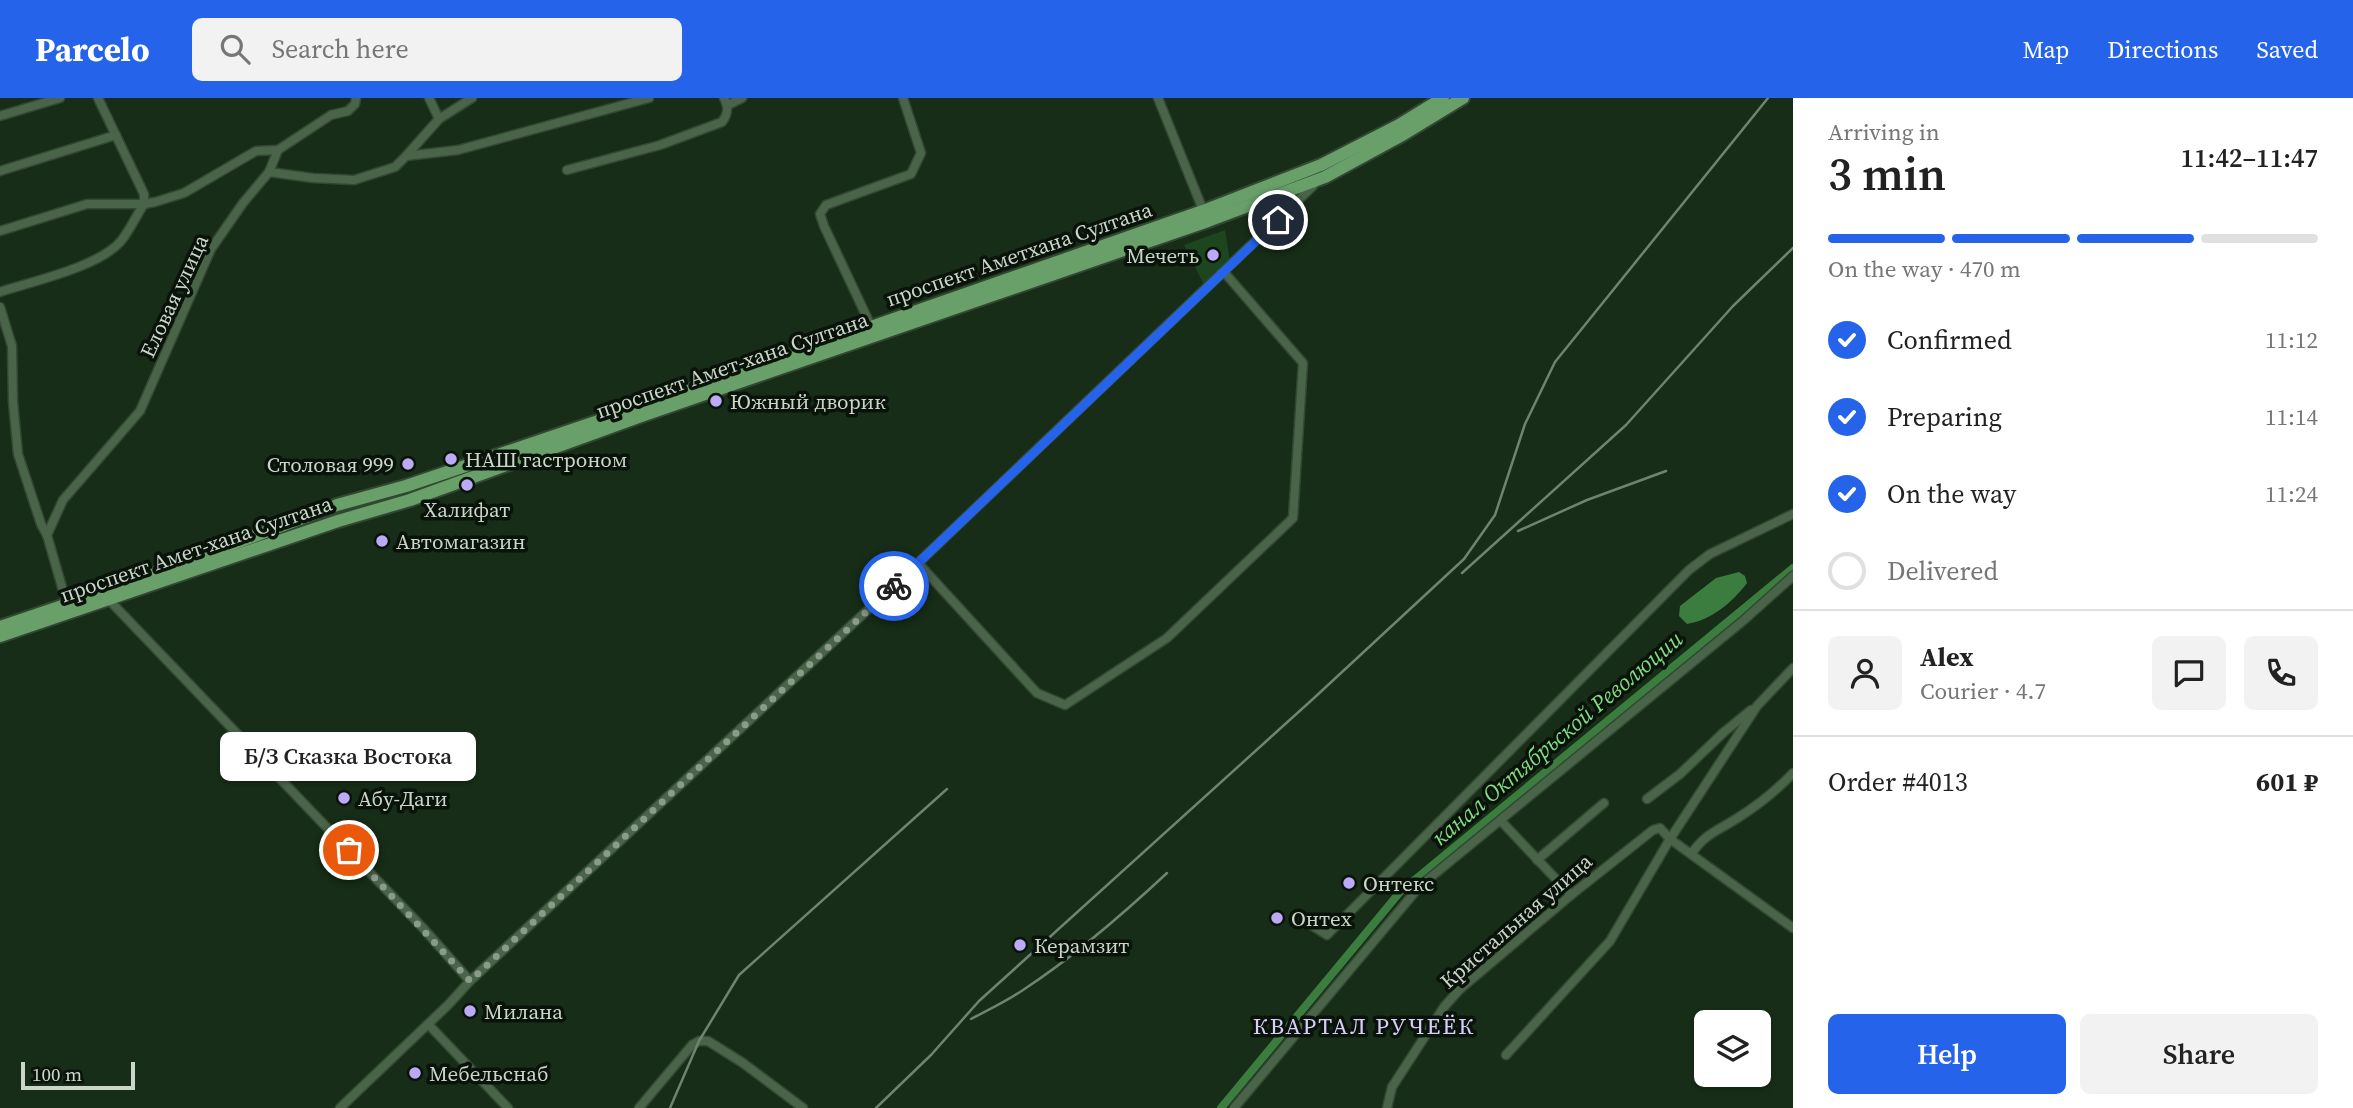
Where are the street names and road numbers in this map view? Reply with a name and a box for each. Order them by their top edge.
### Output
street label: проспект Аметхана Султана [882,195,1156,313]
street label: Еловая улица [133,229,215,362]
street label: проспект Амет-хана Султана [592,305,872,425]
street label: проспект Амет-хана Султана [56,489,336,609]
street label: Кристальная улица [1434,847,1598,995]

